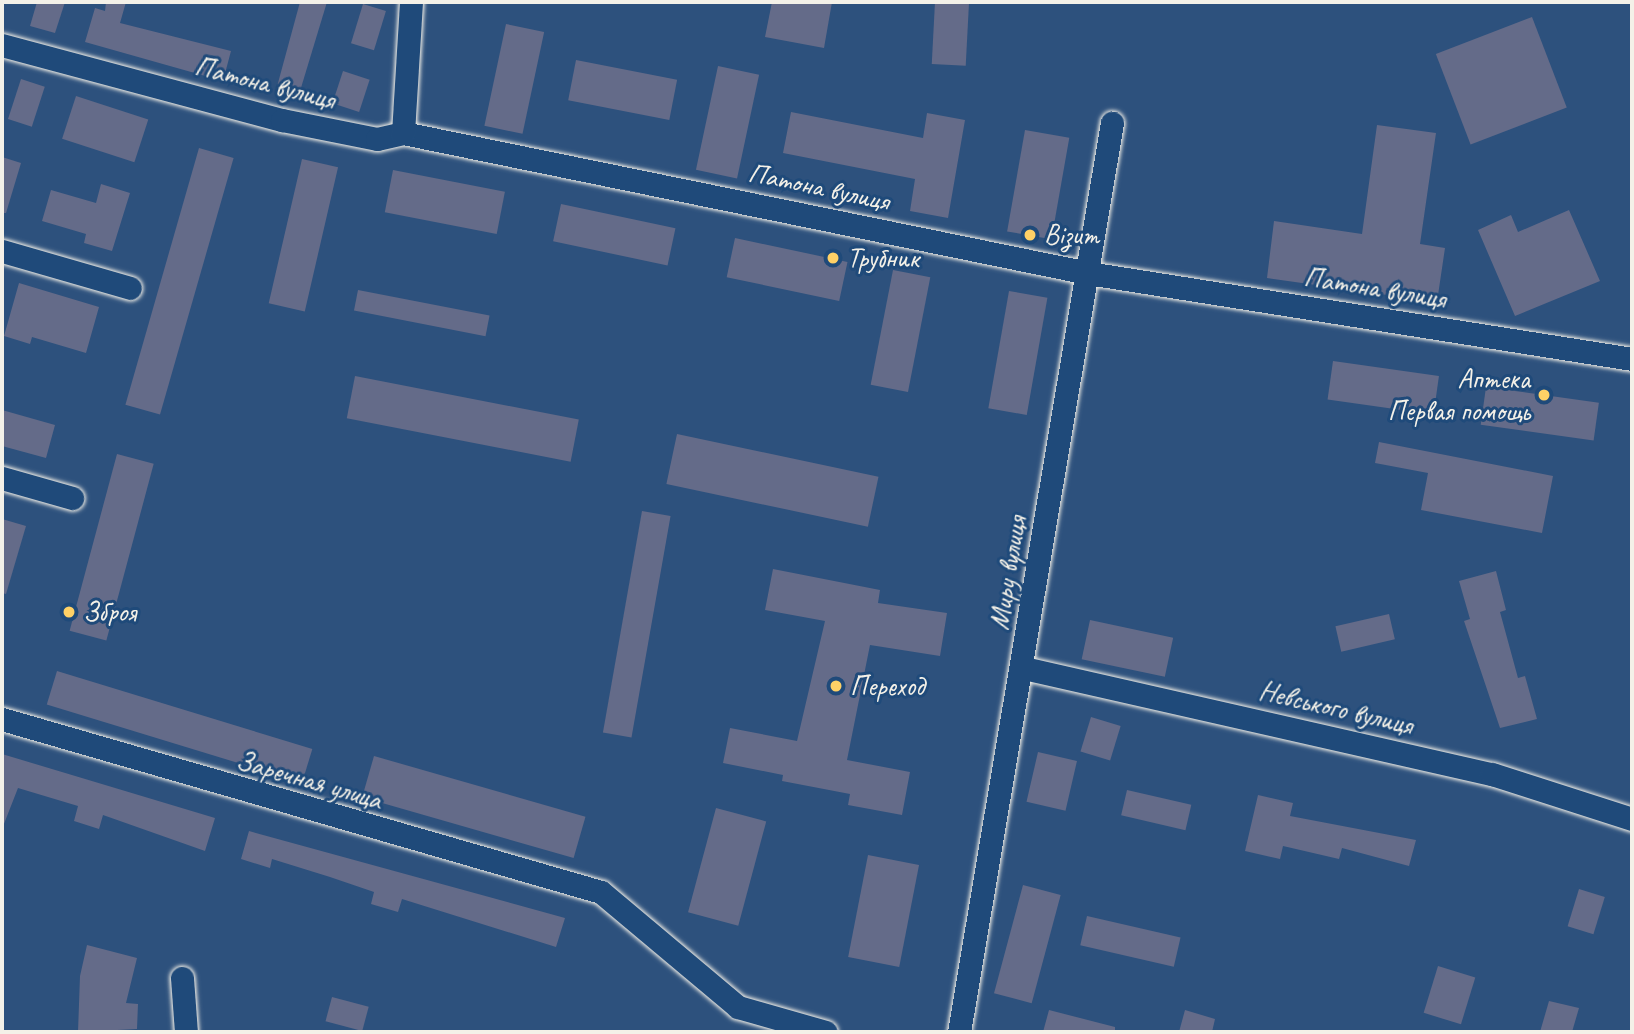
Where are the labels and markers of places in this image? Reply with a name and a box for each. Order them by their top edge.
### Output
place label: Візит [1044,218,1099,252]
marker: Візит [1022,227,1038,243]
place label: Трубник [847,241,919,275]
marker: Трубник [825,250,841,266]
place label: Аптека Первая помощь [1386,362,1530,428]
marker: Аптека Первая помощь [1536,387,1552,403]
place label: Зброя [83,595,136,629]
marker: Зброя [61,604,77,620]
place label: Переход [850,669,924,703]
marker: Переход [828,678,844,694]

